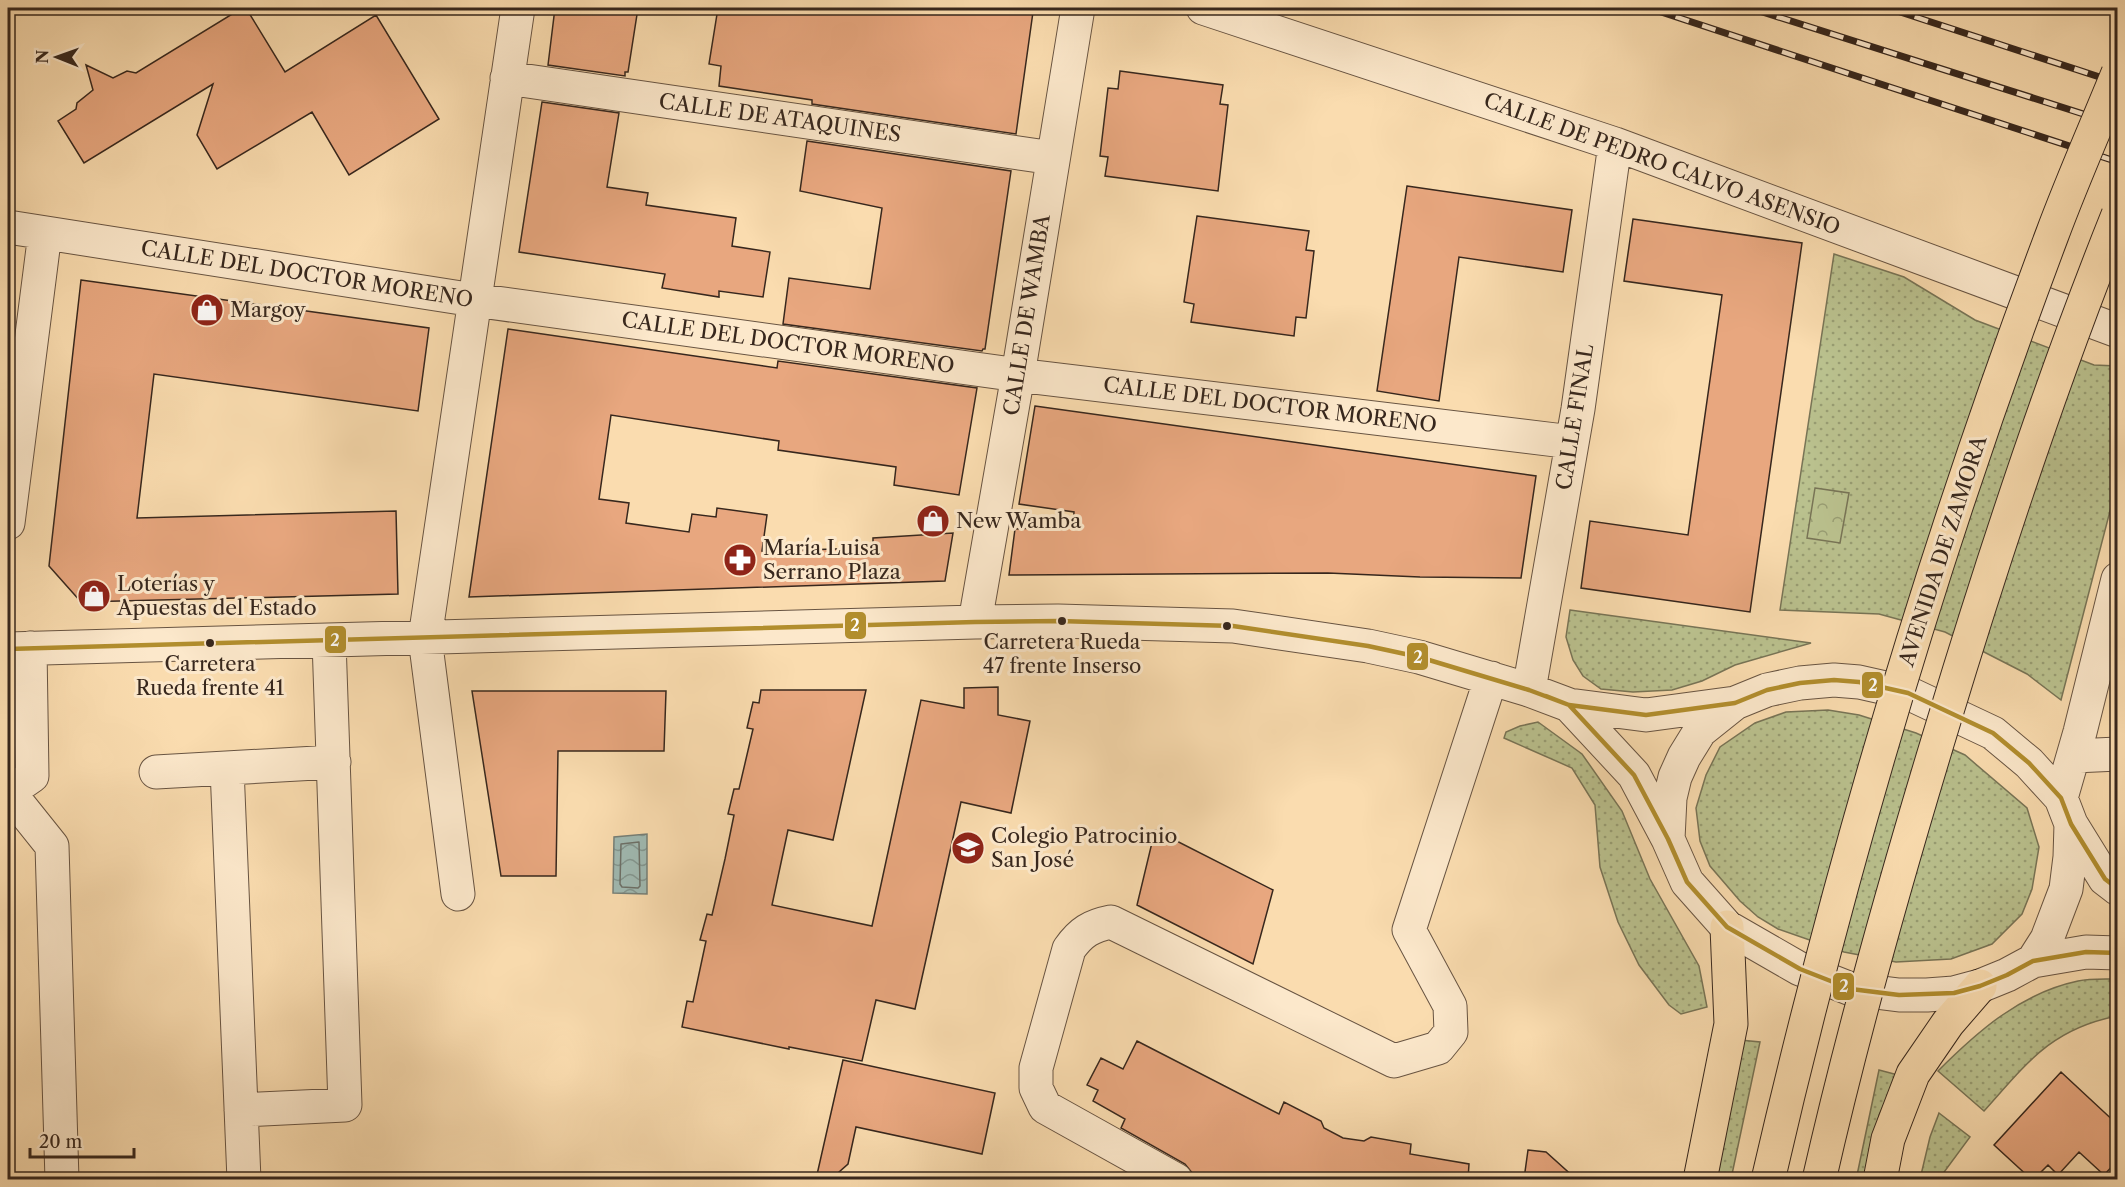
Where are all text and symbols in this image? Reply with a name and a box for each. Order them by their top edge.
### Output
north arrow [27,27,87,87]
text: N [32,50,52,64]
street label: CALLE DE PEDRO CALVO ASENSIO [1480,87,1844,240]
street label: CALLE DE ATAQUINES [657,88,903,147]
street label: CALLE DE WAMBA [998,212,1055,417]
street label: CALLE DEL DOCTOR MORENO [139,235,475,312]
shop icon: Margoy [189,292,225,328]
place label: Margoy [230,297,306,322]
street label: CALLE DEL DOCTOR MORENO [620,307,956,378]
street label: CALLE FINAL [1551,342,1598,492]
street label: CALLE DEL DOCTOR MORENO [1102,372,1438,437]
street label: AVENIDA DE ZAMORA [1893,432,1992,670]
shop icon: New Wamba [915,503,951,539]
place label: New Wamba [956,508,1082,533]
place label: María Luisa Serrano Plaza [763,535,902,584]
pharmacy icon: María Luisa Serrano Plaza [722,542,758,578]
place label: Loterías y Apuestas del Estado [116,571,317,620]
shop icon: Loterías y Apuestas del Estado [76,578,112,614]
line badge: 2 [844,611,867,640]
text: 2 [850,615,860,635]
marker: Carretera Rueda 47 frente Inserso [1056,615,1068,627]
unlabelled marker [1221,620,1233,632]
line badge: 2 [324,625,347,654]
text: 2 [330,630,340,650]
place label: Carretera Rueda 47 frente Inserso [983,630,1141,678]
marker: Carretera Rueda frente 41 [204,637,216,649]
line badge: 2 [1406,642,1429,671]
text: 2 [1413,647,1423,667]
place label: Carretera Rueda frente 41 [136,652,285,700]
line badge: 2 [1861,671,1884,699]
text: 2 [1868,675,1878,695]
place label: Colegio Patrocinio San José [991,823,1177,872]
school or university icon: Colegio Patrocinio San José [950,830,986,866]
line badge: 2 [1832,972,1855,1001]
text: 2 [1839,976,1849,996]
scale bar [30,1121,134,1159]
text: 20 m [39,1131,83,1153]

